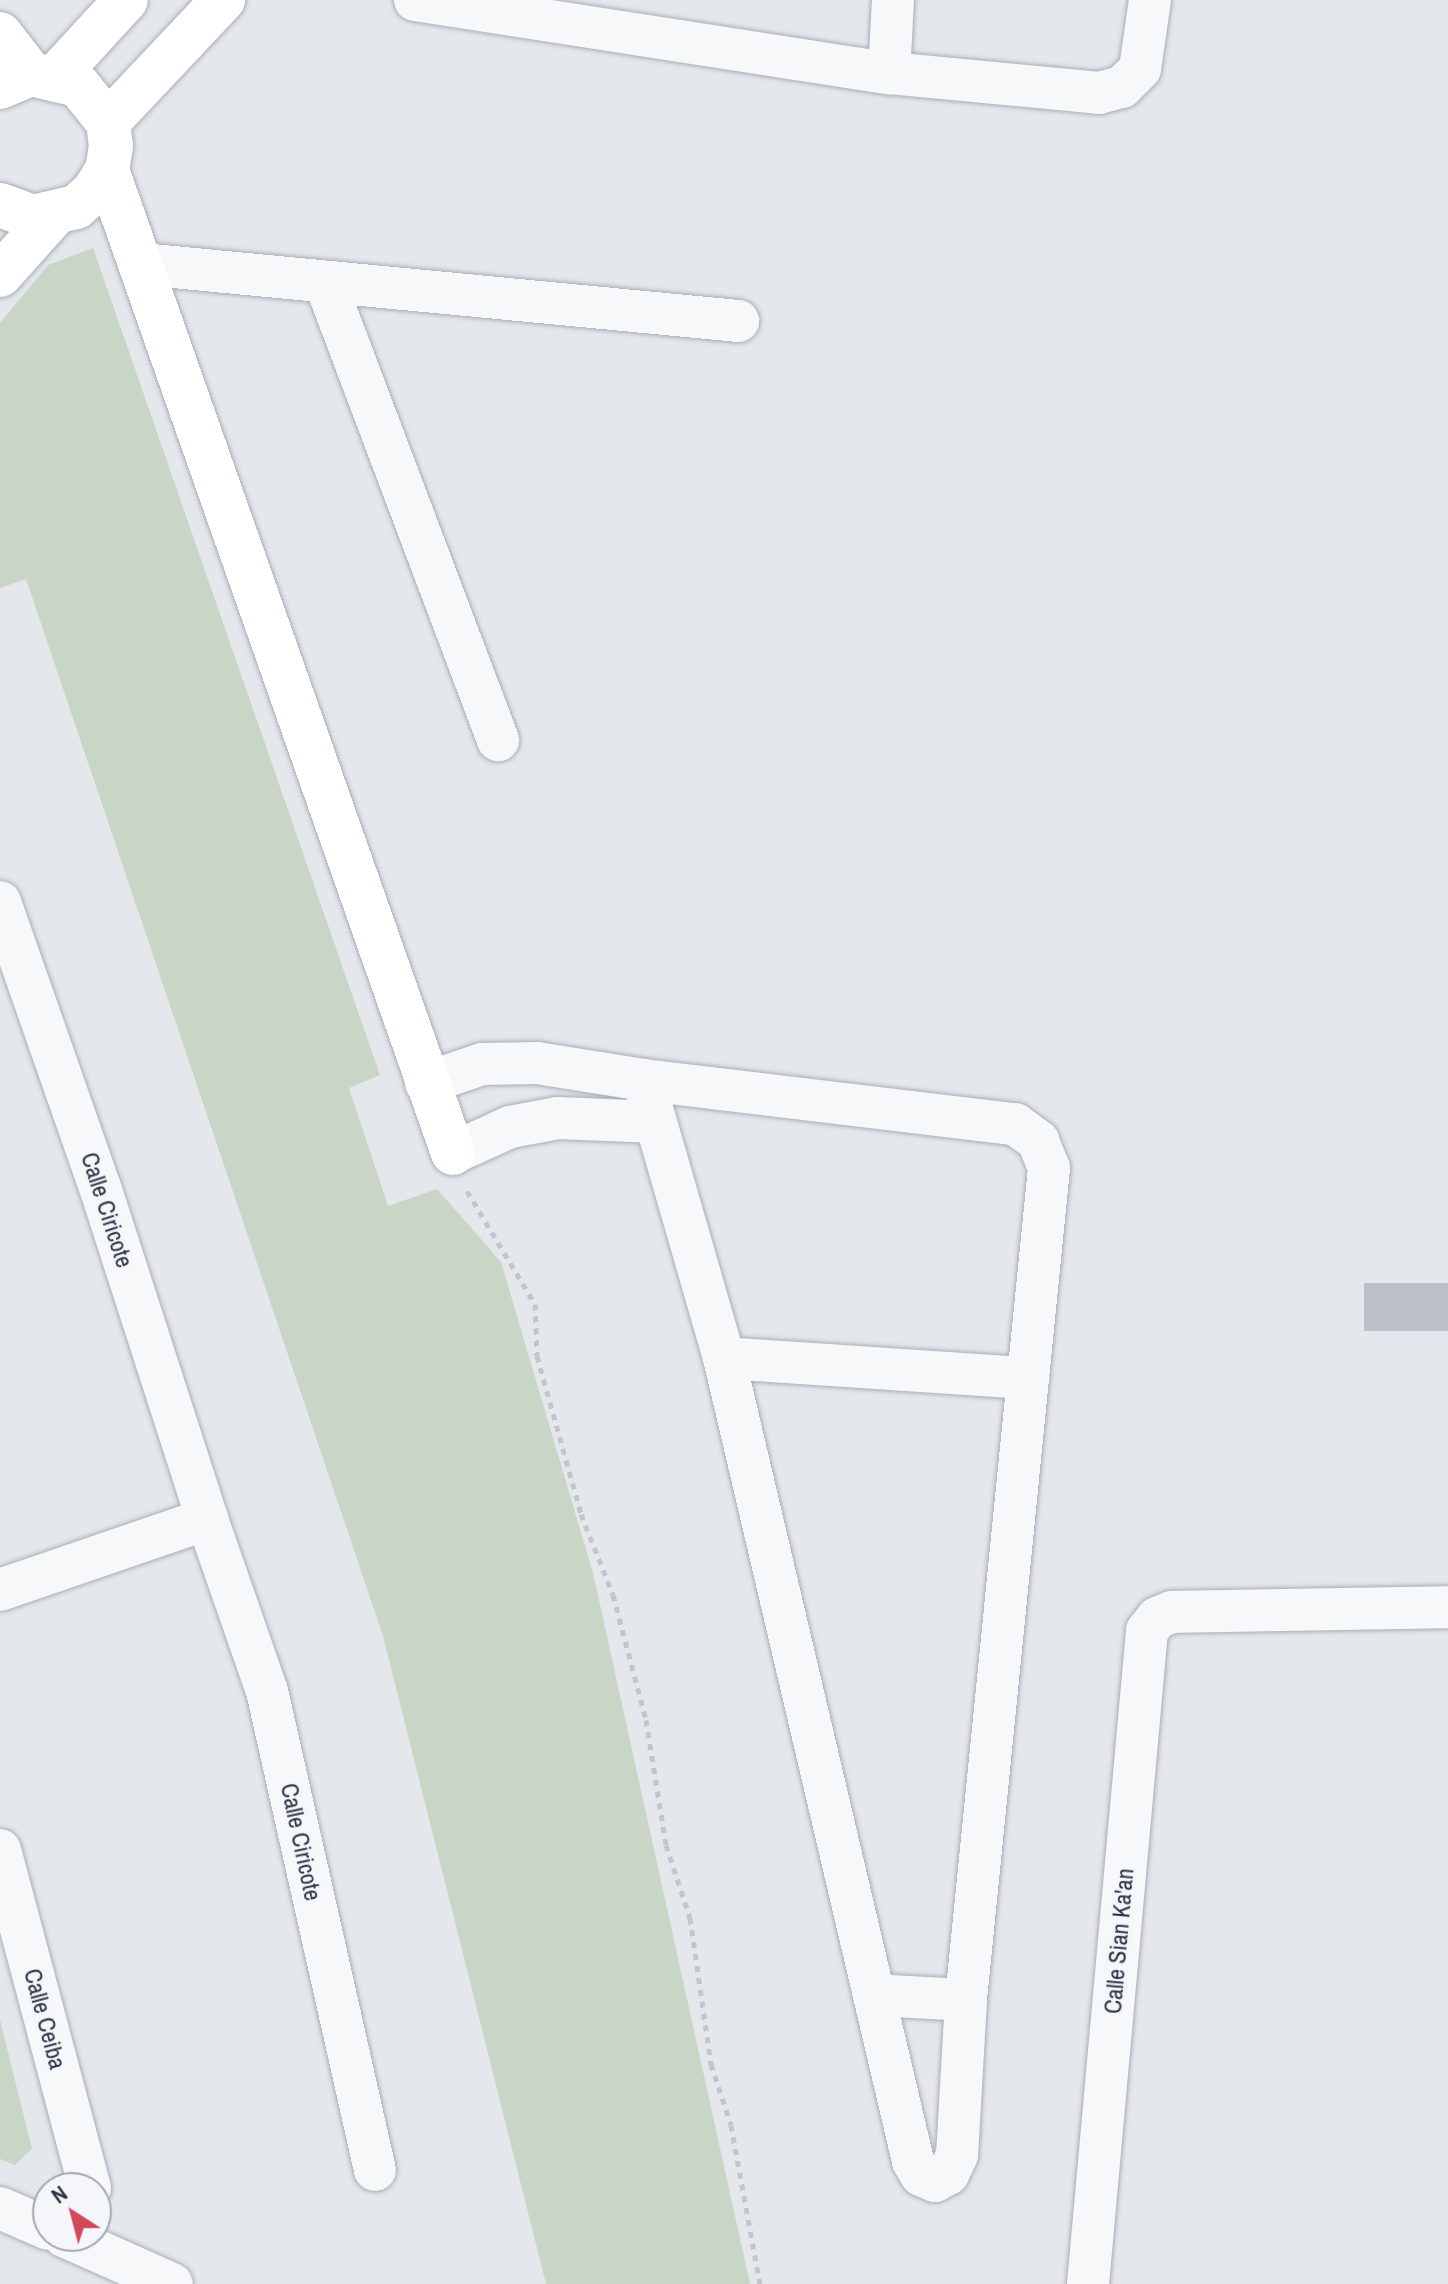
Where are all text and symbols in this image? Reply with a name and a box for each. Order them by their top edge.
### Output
street label: Calle Ciricote [75,1149,139,1271]
street label: Calle Ciricote [275,1781,327,1903]
street label: Calle Sian Ka'an [1098,1867,1140,2015]
street label: Calle Ceiba [18,1966,72,2072]
north arrow [32,2172,112,2252]
text: N [45,2178,73,2210]

